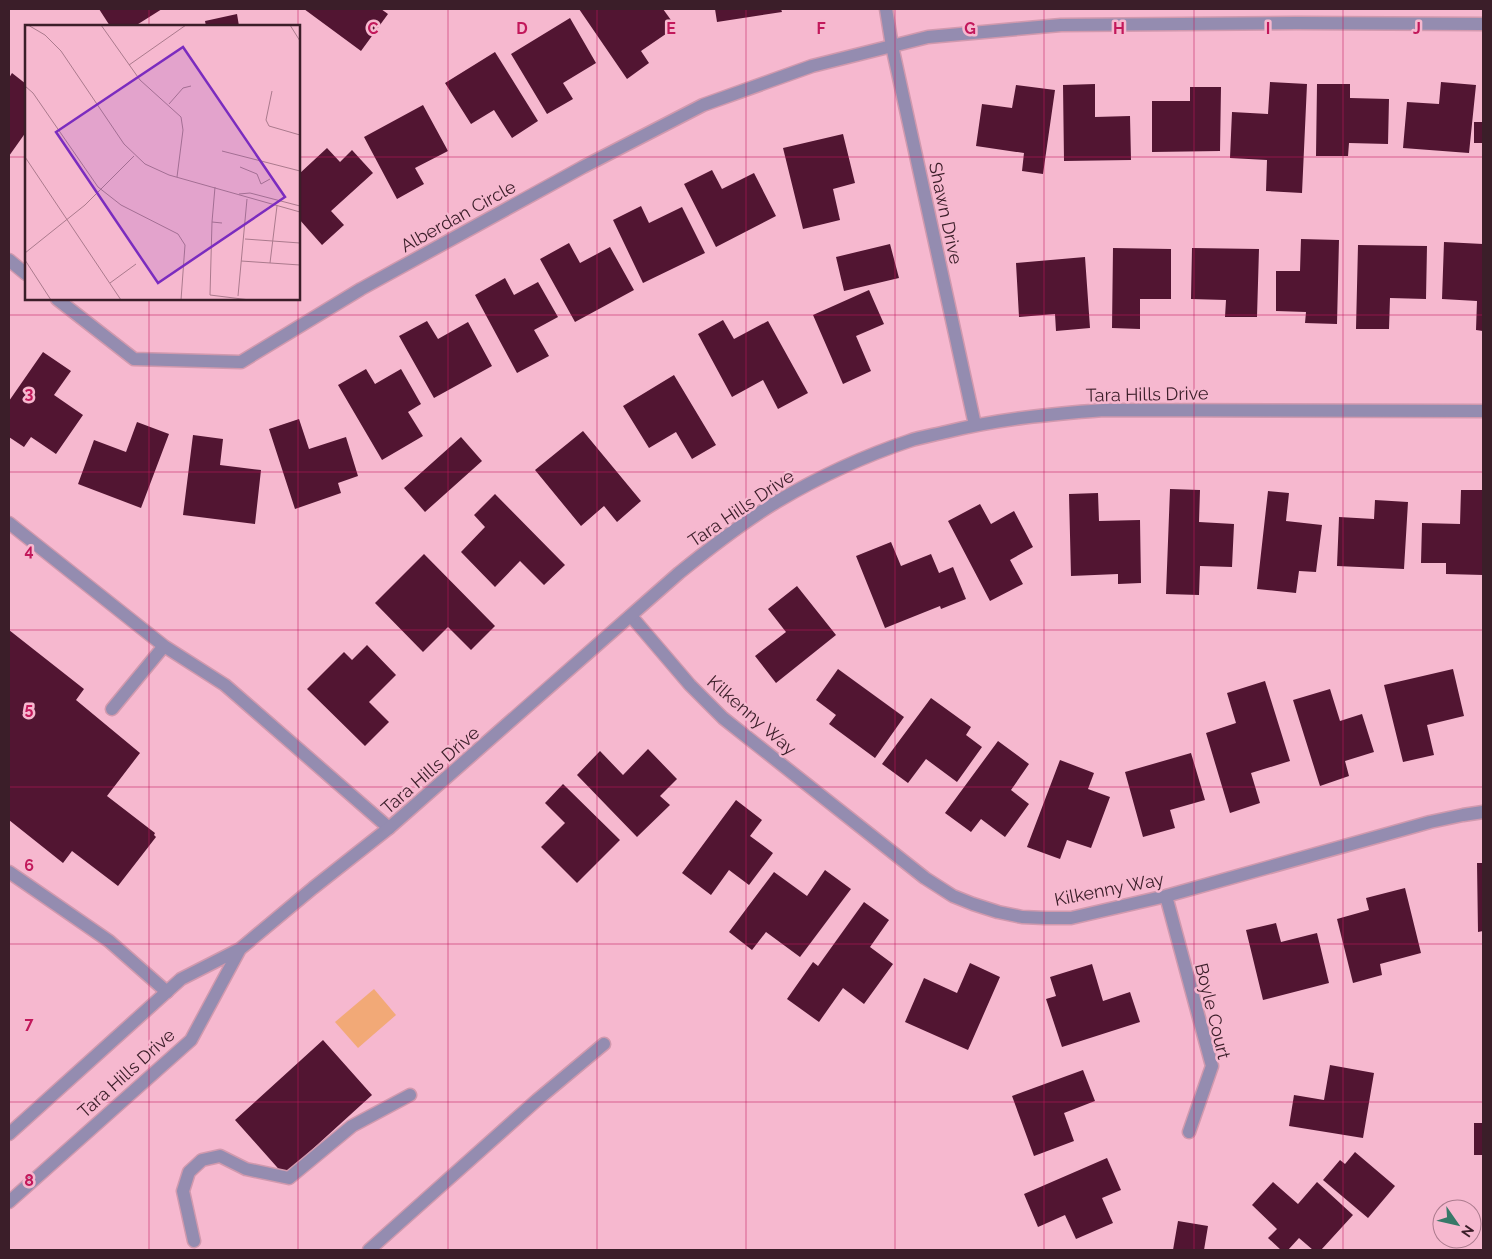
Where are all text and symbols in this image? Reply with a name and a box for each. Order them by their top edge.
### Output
text: C [368,19,379,38]
text: D [516,19,528,38]
text: E [666,19,676,38]
text: F [816,19,826,38]
text: G [964,19,976,38]
text: H [1113,19,1125,38]
text: I [1266,19,1270,38]
text: J [1413,19,1421,38]
inset map [25,25,300,300]
street label: Shawn Drive [925,160,967,266]
street label: Alberdan Circle [397,175,520,256]
street label: Tara Hills Drive [1085,382,1209,406]
text: 3 [25,384,34,403]
street label: Tara Hills Drive [684,465,798,551]
text: 4 [24,541,34,560]
street label: Kilkenny Way [703,671,801,760]
text: 5 [25,699,34,718]
street label: Tara Hills Drive [377,722,484,818]
text: 6 [24,856,34,875]
street label: Kilkenny Way [1052,868,1166,910]
street label: Boyle Court [1191,961,1235,1061]
text: 7 [25,1014,34,1033]
street label: Tara Hills Drive [73,1024,179,1122]
text: 8 [24,1171,34,1190]
north arrow [1432,1199,1482,1249]
text: N [1458,1222,1477,1240]

